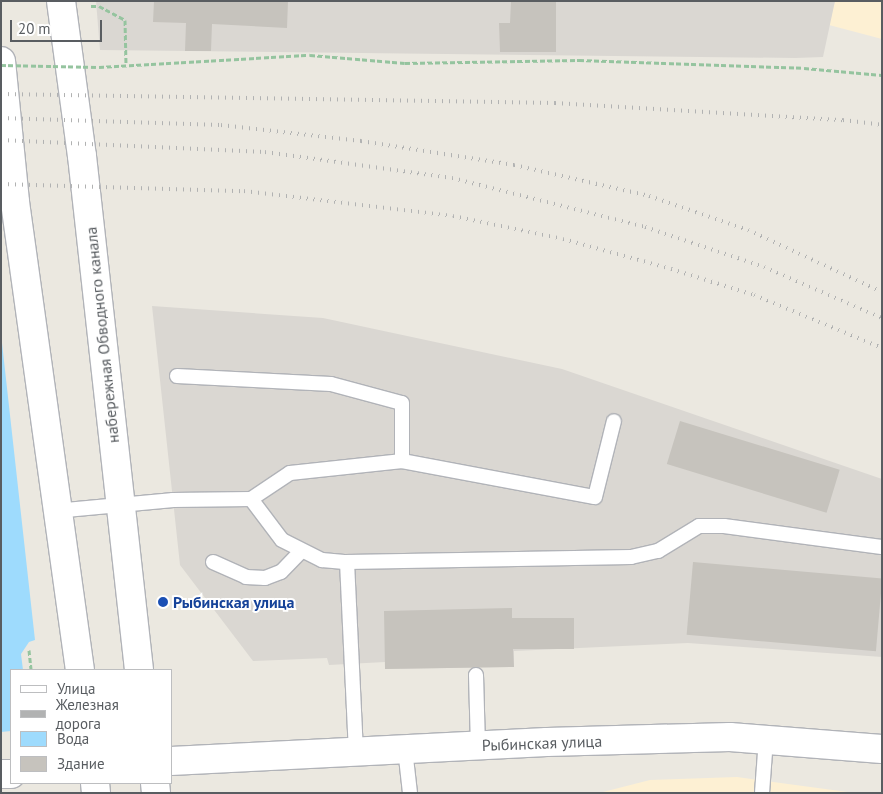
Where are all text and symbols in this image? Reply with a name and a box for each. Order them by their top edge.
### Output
scale bar [12,10,105,42]
text: 20 m [18,19,51,38]
street label: набережная Обводного канала [81,226,123,444]
place label: Рыбинская улица [173,592,295,612]
marker: Рыбинская улица [157,596,169,608]
legend [10,669,172,784]
text: Улица [57,679,95,698]
text: Железная дорога [56,695,119,733]
text: Вода [57,729,89,748]
street label: Рыбинская улица [482,731,602,755]
text: Здание [57,754,105,773]

